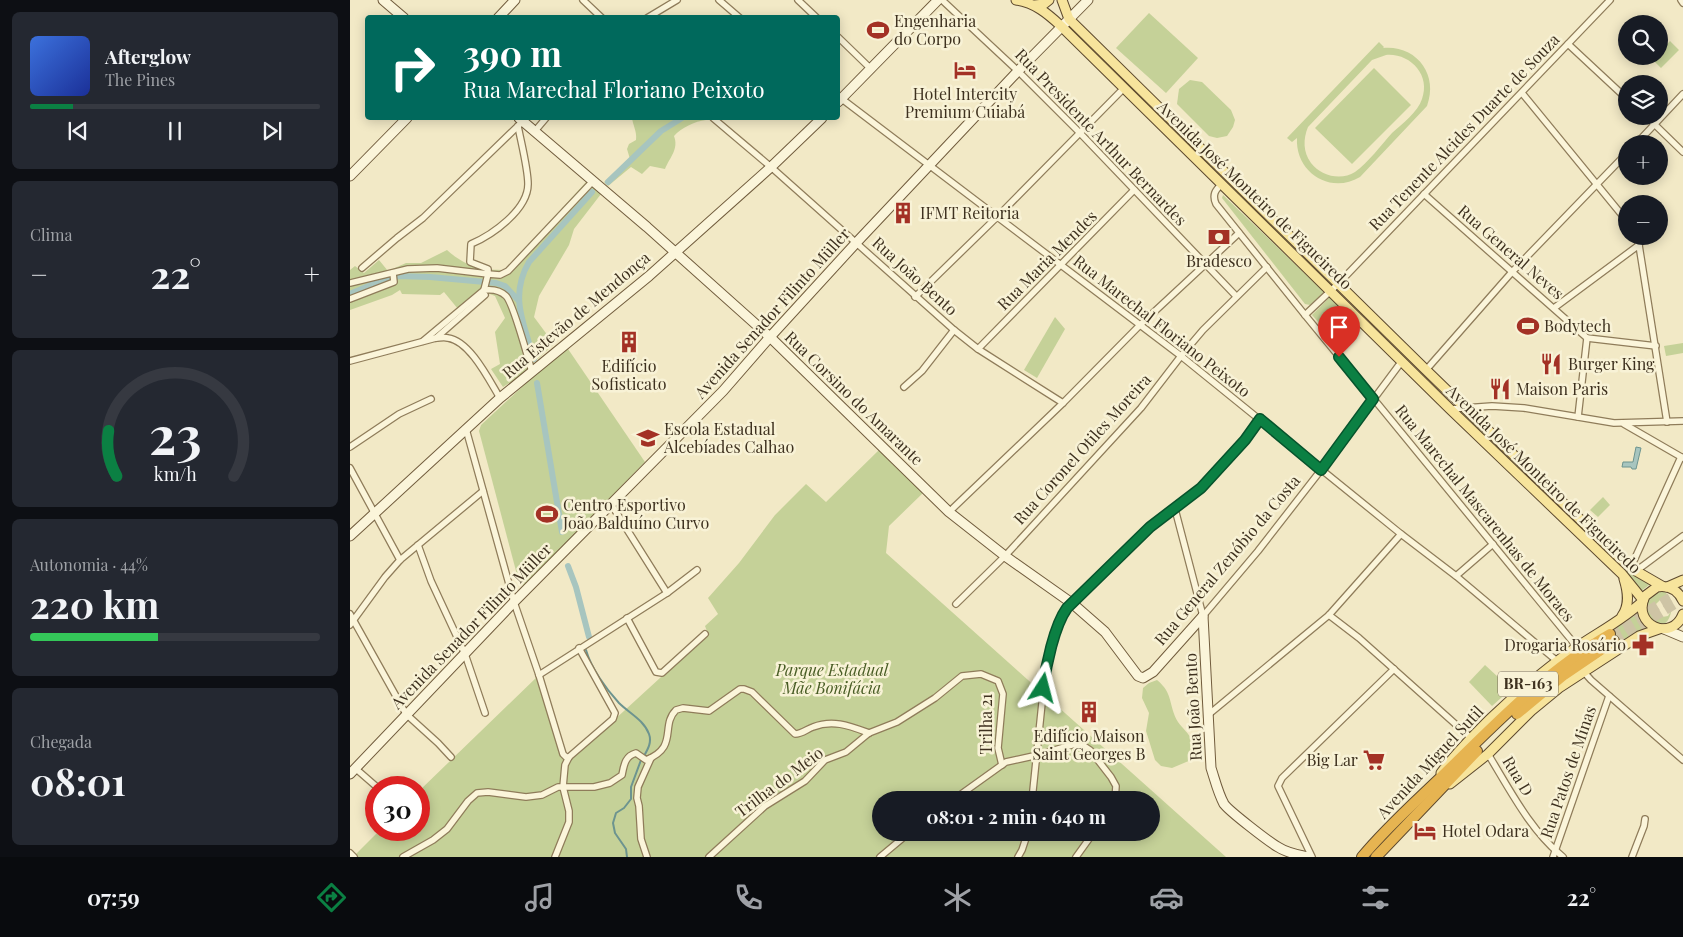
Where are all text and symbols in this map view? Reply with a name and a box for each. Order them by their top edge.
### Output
place label: Engenharia do Corpo [894,10,976,49]
map controls [1618,15,1668,245]
button: search [1618,15,1668,65]
sports icon: Engenharia do Corpo [865,17,891,43]
text: 390 m [463,29,562,76]
street label: Rua Tenente Alcides Duarte de Souza [1364,29,1563,234]
icon: right [380,35,445,100]
text: Afterglow [105,43,191,69]
street label: Rua Presidente Arthur Bernardes [1011,44,1192,230]
hotel icon: Hotel Intercity Premium Cuiabá [952,57,978,83]
text: The Pines [105,69,175,90]
text: Rua Marechal Floriano Peixoto [463,74,765,104]
button: layers [1618,75,1668,125]
place label: Hotel Intercity Premium Cuiabá [905,83,1025,122]
street label: Avenida José Monteiro de Figueiredo [1153,95,1357,294]
icon: previous [64,117,92,145]
icon: pause [161,117,189,145]
icon: next [258,117,286,145]
button: + [1618,135,1668,185]
button: − [1618,195,1668,245]
building icon: IFMT Reitoria [890,200,916,226]
street label: Rua General Neves [1454,200,1569,304]
place label: IFMT Reitoria [920,202,1019,223]
street label: Rua Maria Mendes [992,205,1101,314]
street label: Avenida Senador Filinto Müller [689,223,854,403]
text: Clima [30,224,72,245]
bank icon: Bradesco [1206,224,1232,250]
street label: Rua João Bento [868,232,963,320]
street label: Rua Estevão de Mendonça [497,247,654,383]
text: 22° [151,248,201,299]
street label: Rua Marechal Floriano Peixoto [1069,250,1255,402]
place label: Bradesco [1186,250,1252,271]
text: − [30,255,48,292]
text: + [304,255,320,292]
pin [1318,306,1360,357]
icon: arrive [1325,313,1353,341]
sports icon: Bodytech [1515,313,1541,339]
place label: Bodytech [1544,315,1612,336]
street label: Rua Corsino do Amarante [781,326,928,469]
building icon: Edifício Sofisticato [616,329,642,355]
restaurant icon: Burger King [1538,351,1564,377]
place label: Burger King [1568,353,1655,374]
place label: Edifício Sofisticato [591,355,667,394]
street label: Rua Coronel Otiles Moreira [1008,369,1155,528]
restaurant icon: Maison Paris [1487,376,1513,402]
place label: Maison Paris [1516,378,1608,399]
street label: Avenida José Monteiro de Figueiredo [1442,379,1646,578]
text: 23 [149,399,201,468]
street label: Rua Marechal Mascarenhas de Moraes [1391,400,1580,626]
place label: Escola Estadual Alcebíades Calhao [663,418,794,457]
school or university icon: Escola Estadual Alcebíades Calhao [635,425,661,451]
text: km/h [154,462,197,485]
street label: Rua General Zenóbio da Costa [1149,470,1304,649]
place label: Centro Esportivo João Balduíno Curvo [562,494,709,533]
sports icon: Centro Esportivo João Balduíno Curvo [534,501,560,527]
street label: Avenida Senador Filinto Müller [385,538,555,714]
text: Autonomia · 44% [30,554,148,575]
text: 220 km [30,578,159,629]
pharmacy icon: Drogaria Rosário [1630,632,1656,658]
place label: Drogaria Rosário [1504,634,1626,655]
street label: Rua João Bento [1179,652,1206,761]
park label: Parque Estadual Mãe Bonifácia [775,659,889,698]
position arrow [1016,661,1068,713]
road number: BR-163 [1498,672,1558,696]
street label: Trilha 21 [975,693,996,755]
building icon: Edifício Maison Saint Georges B [1076,699,1102,725]
street label: Avenida Miguel Sutil [1371,700,1488,823]
street label: Rua Patos de Minas [1535,703,1600,841]
place label: Edifício Maison Saint Georges B [1033,725,1145,764]
text: Chegada [30,731,92,752]
street label: Trilha do Meio [731,742,827,822]
supermarket icon: Big Lar [1361,747,1387,773]
place label: Big Lar [1306,749,1358,770]
street label: Rua D [1498,752,1539,800]
text: 08:01 [30,755,126,806]
speed limit sign: 30 [365,776,430,841]
text: 08:01 · 2 min · 640 m [926,803,1106,829]
hotel icon: Hotel Odara [1412,818,1438,844]
place label: Hotel Odara [1442,820,1529,841]
icon: directions [314,880,349,915]
icon: music [522,880,557,915]
icon: phone [731,880,766,915]
icon: climate [940,880,975,915]
icon: car [1149,880,1184,915]
icon: filters [1358,880,1393,915]
text: 07:59 [87,882,140,912]
text: 22° [1567,882,1596,912]

